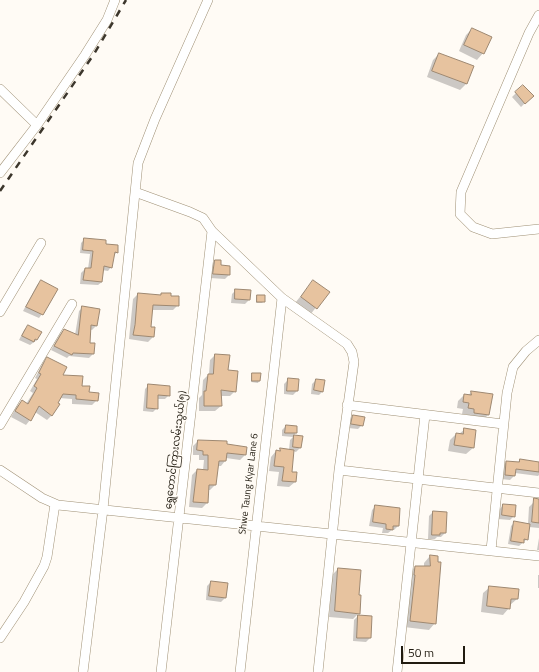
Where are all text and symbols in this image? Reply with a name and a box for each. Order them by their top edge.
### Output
street label: ရွှေတောင်ကြားလမ်းသွယ်(၅) [163,390,189,510]
street label: Shwe Taung Kyar Lane 6 [237,433,261,535]
scale bar [403,638,467,664]
text: 50 m [408,643,434,662]

